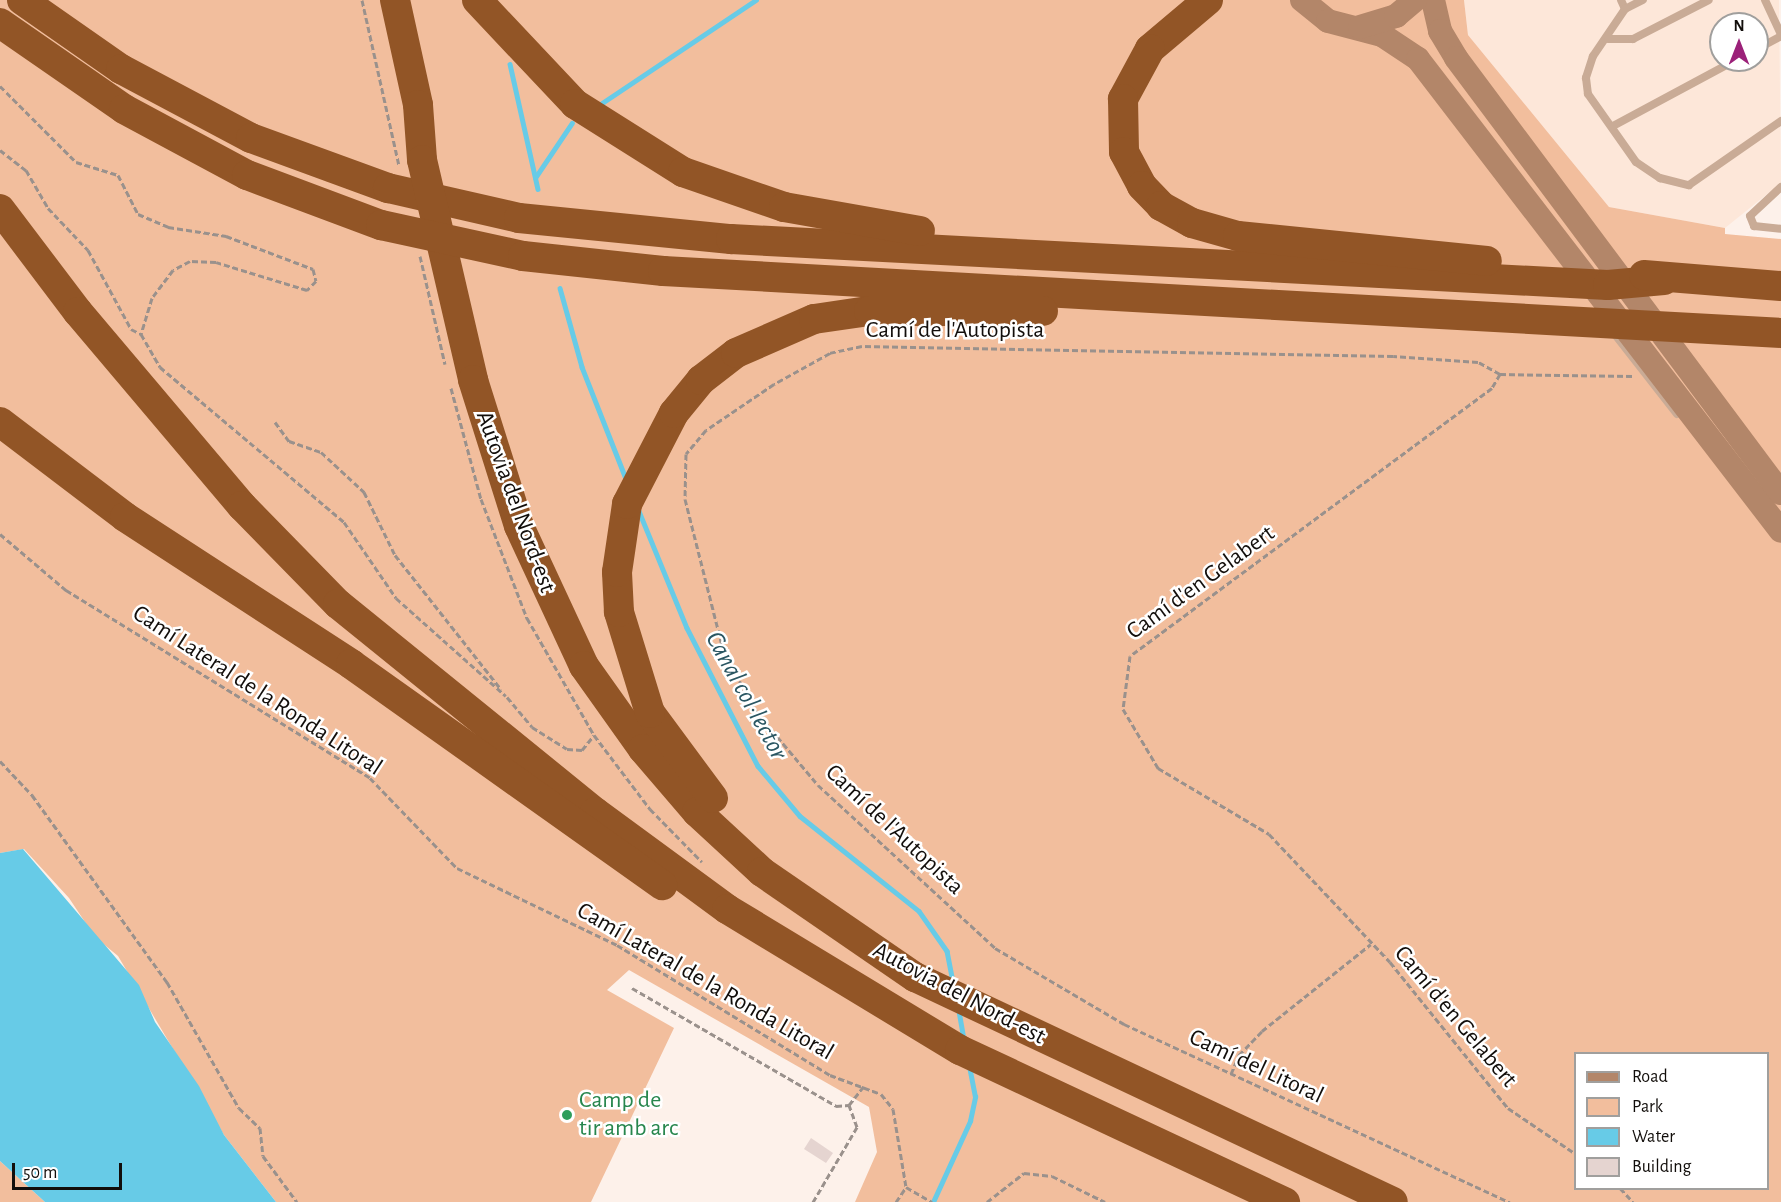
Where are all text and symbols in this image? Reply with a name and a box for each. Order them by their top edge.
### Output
north arrow [1709,12,1769,72]
text: N [1733,18,1745,34]
street label: Camí de l'Autopista [866,317,1044,345]
street label: Autovia del Nord-est [469,407,561,597]
street label: Camí d'en Gelabert [1121,520,1281,646]
street label: Camí Lateral de la Ronda Litoral [127,599,387,783]
water label: Canal col·lector [698,626,794,766]
street label: Camí de l'Autopista [819,759,969,901]
street label: Camí Lateral de la Ronda Litoral [571,897,839,1067]
street label: Autovia del Nord-est [868,936,1050,1052]
street label: Camí d'en Gelabert [1387,940,1523,1094]
street label: Camí del Litoral [1184,1023,1328,1111]
legend [1574,1052,1769,1190]
text: Road [1632,1068,1668,1086]
place label: Camp de tir amb arc [579,1087,678,1143]
text: Park [1632,1098,1663,1116]
marker: Camp de tir amb arc [560,1108,574,1122]
text: Water [1632,1128,1675,1146]
scale bar [15,1151,124,1189]
text: Building [1632,1158,1691,1176]
text: 50 m [23,1164,57,1182]

